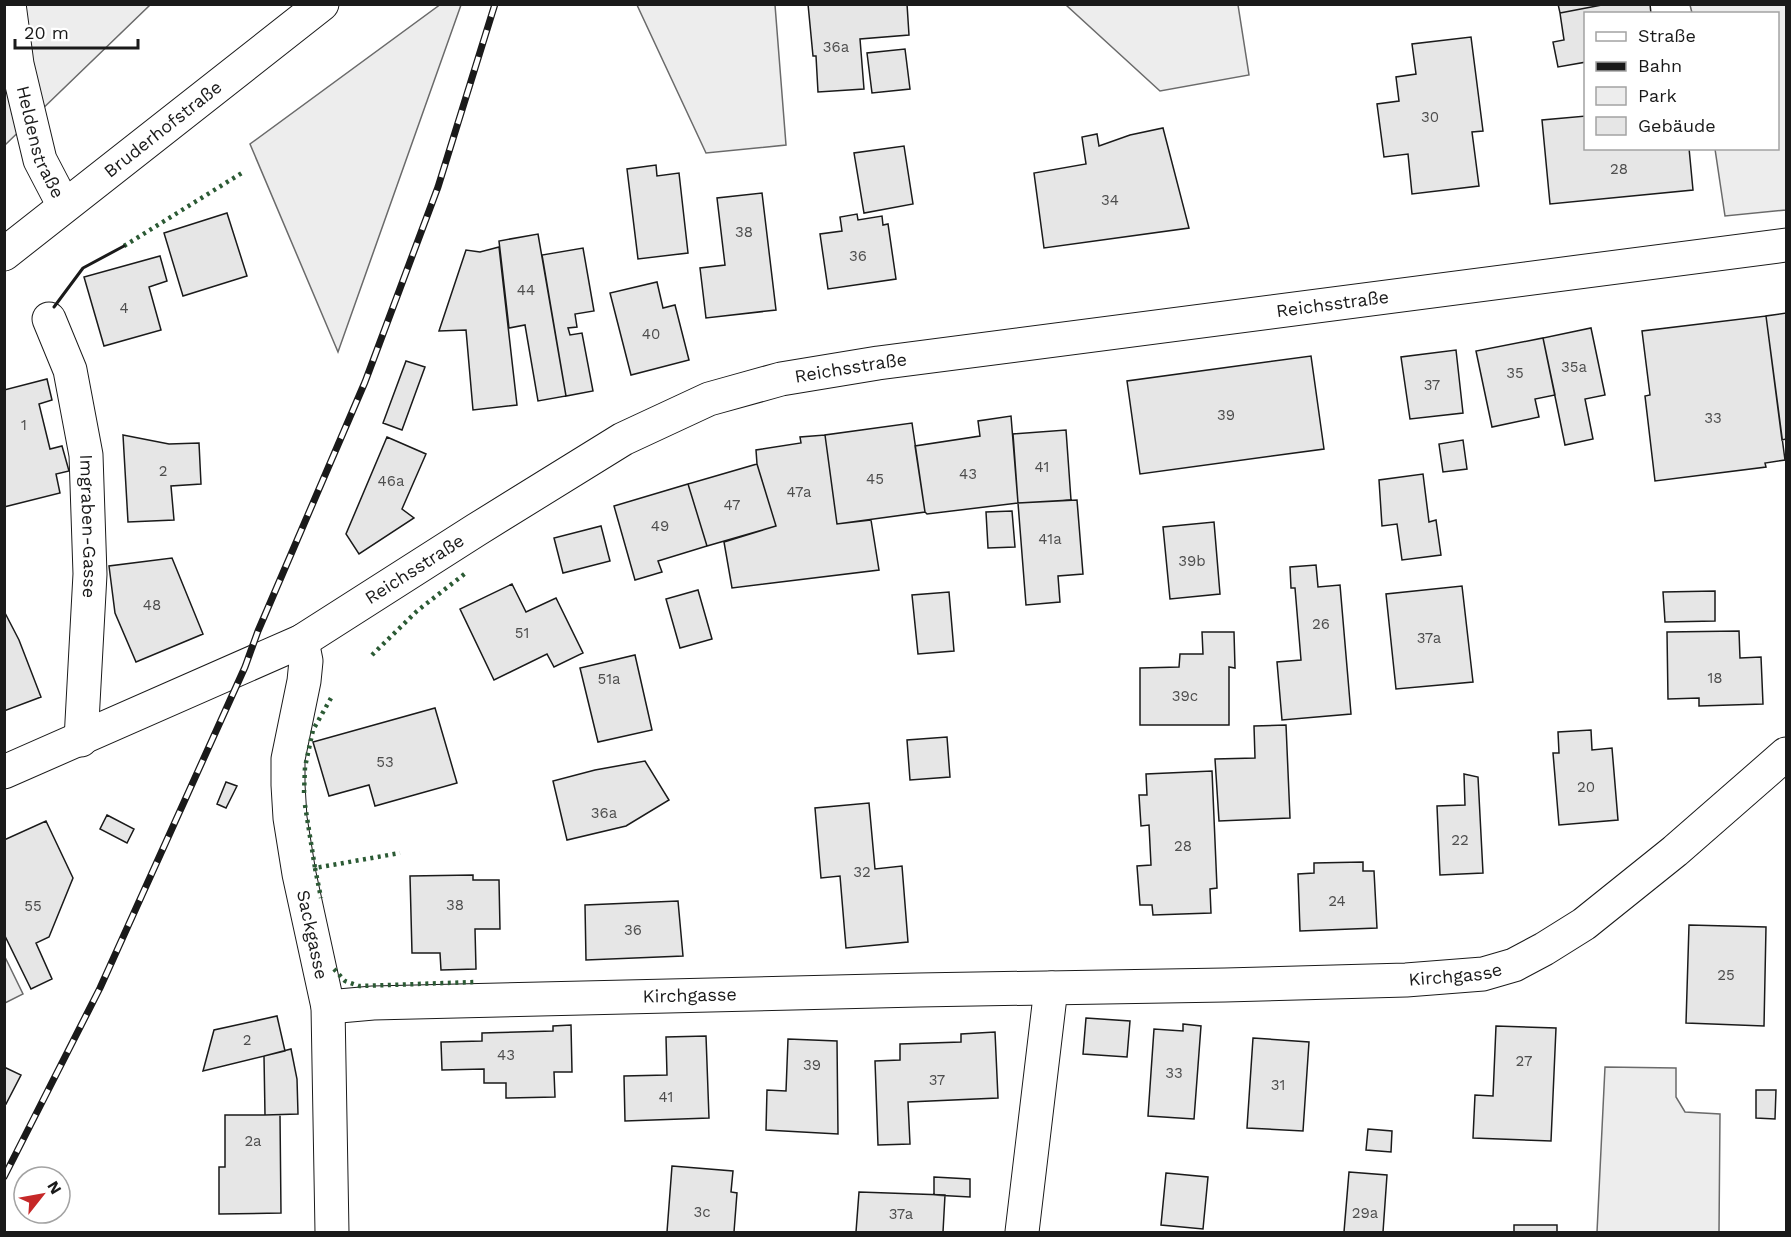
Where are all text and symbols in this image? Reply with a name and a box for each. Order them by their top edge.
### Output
scale bar [15,12,138,50]
legend [1584,12,1779,150]
text: 20 m [24,22,69,43]
text: Straße [1638,25,1696,46]
house number: 36a [823,38,850,56]
text: Bahn [1638,55,1682,76]
street label: Bruderhofstraße [99,76,226,182]
street label: Heldenstraße [13,83,69,201]
text: Park [1638,85,1677,106]
house number: 30 [1421,108,1439,126]
text: Gebäude [1638,115,1716,136]
house number: 28 [1610,160,1628,178]
house number: 34 [1101,191,1119,209]
house number: 38 [735,223,753,241]
house number: 36 [849,247,867,265]
house number: 44 [517,281,535,299]
street label: Reichsstraße [1275,286,1390,321]
house number: 4 [119,299,129,317]
house number: 40 [642,325,660,343]
street label: Reichsstraße [793,348,908,387]
house number: 35a [1561,358,1587,376]
house number: 35 [1506,364,1524,382]
house number: 37 [1424,376,1440,394]
house number: 39 [1217,406,1235,424]
house number: 33 [1704,409,1722,427]
house number: 1 [21,416,27,434]
street label: Imgraben-Gasse [76,454,101,599]
house number: 41 [1035,458,1049,476]
house number: 2 [159,462,167,480]
house number: 43 [959,465,977,483]
house number: 45 [866,470,884,488]
house number: 46a [378,472,405,490]
house number: 47a [787,483,812,501]
house number: 47 [724,496,740,514]
house number: 49 [651,517,669,535]
street label: Reichsstraße [361,529,468,608]
house number: 41a [1038,530,1062,548]
house number: 39b [1178,552,1206,570]
house number: 48 [143,596,161,614]
house number: 26 [1312,615,1330,633]
house number: 51 [515,624,529,642]
house number: 37a [1417,629,1442,647]
house number: 18 [1707,669,1723,687]
house number: 51a [597,670,621,688]
house number: 39c [1172,687,1198,705]
house number: 53 [376,753,394,771]
house number: 20 [1577,778,1595,796]
house number: 36a [591,804,618,822]
house number: 22 [1451,831,1469,849]
house number: 28 [1174,837,1192,855]
house number: 32 [853,863,871,881]
street label: Sackgasse [293,888,333,981]
house number: 24 [1328,892,1346,910]
house number: 38 [446,896,464,914]
house number: 55 [24,897,42,915]
house number: 36 [624,921,642,939]
street label: Kirchgasse [1408,958,1504,990]
house number: 25 [1717,966,1735,984]
street label: Kirchgasse [642,983,737,1007]
house number: 2 [243,1031,251,1049]
house number: 43 [497,1046,515,1064]
house number: 27 [1516,1052,1532,1070]
house number: 39 [803,1056,821,1074]
house number: 33 [1165,1064,1183,1082]
house number: 37 [929,1071,945,1089]
house number: 31 [1271,1076,1285,1094]
house number: 41 [659,1088,673,1106]
house number: 2a [244,1132,262,1150]
north arrow [12,1165,72,1225]
text: N [43,1178,66,1198]
house number: 3c [693,1203,711,1221]
house number: 29a [1352,1204,1379,1222]
house number: 37a [889,1205,914,1223]

